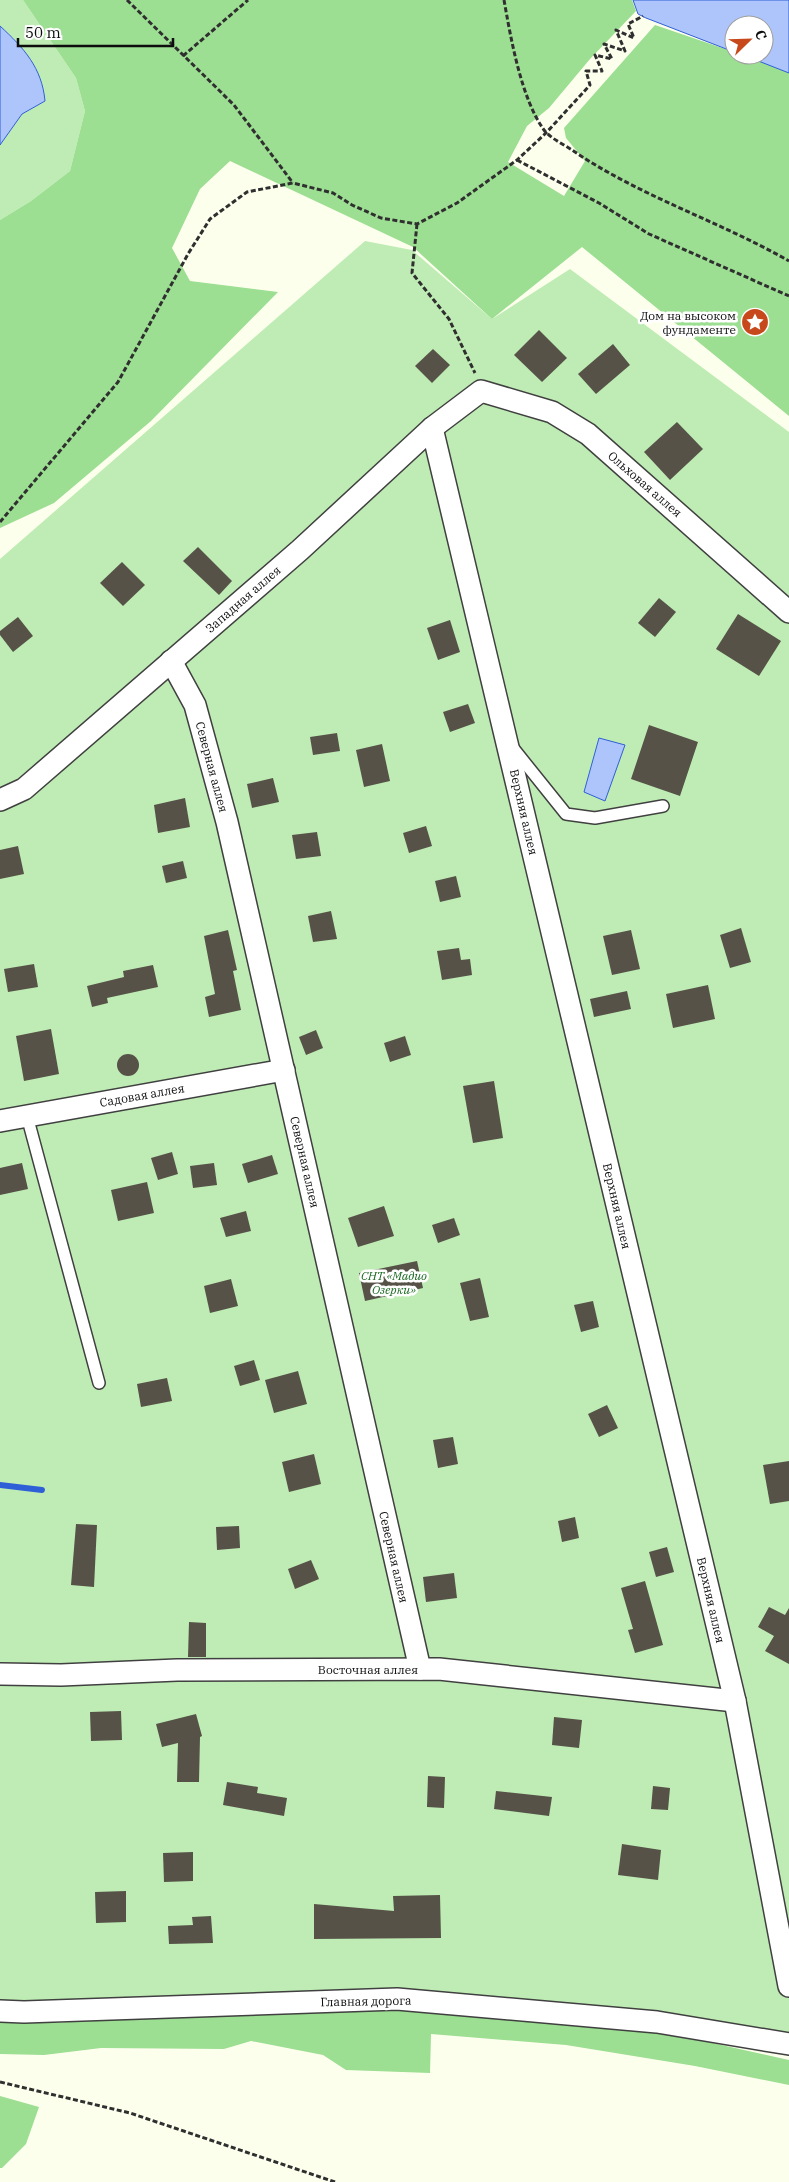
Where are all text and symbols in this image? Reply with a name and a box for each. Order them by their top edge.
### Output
scale bar [18,15,172,47]
north arrow [724,15,774,65]
text: 50 m [25,23,61,42]
text: С [751,27,771,43]
place icon: Дом на высоком фундаменте [740,307,770,337]
place label: Дом на высоком фундаменте [640,308,736,337]
street label: Ольховая аллея [605,448,685,520]
street label: Западная аллея [202,562,284,636]
street label: Северная аллея [193,720,231,814]
street label: Верхняя аллея [507,768,541,856]
street label: Садовая аллея [98,1080,186,1110]
street label: Северная аллея [287,1115,323,1209]
street label: Верхняя аллея [600,1162,634,1250]
park label: СНТ «Мадио Озерки» [361,1268,427,1297]
street label: Северная аллея [376,1510,412,1604]
street label: Верхняя аллея [694,1556,728,1644]
street label: Восточная аллея [318,1662,418,1677]
street label: Главная дорога [320,1993,412,2009]

